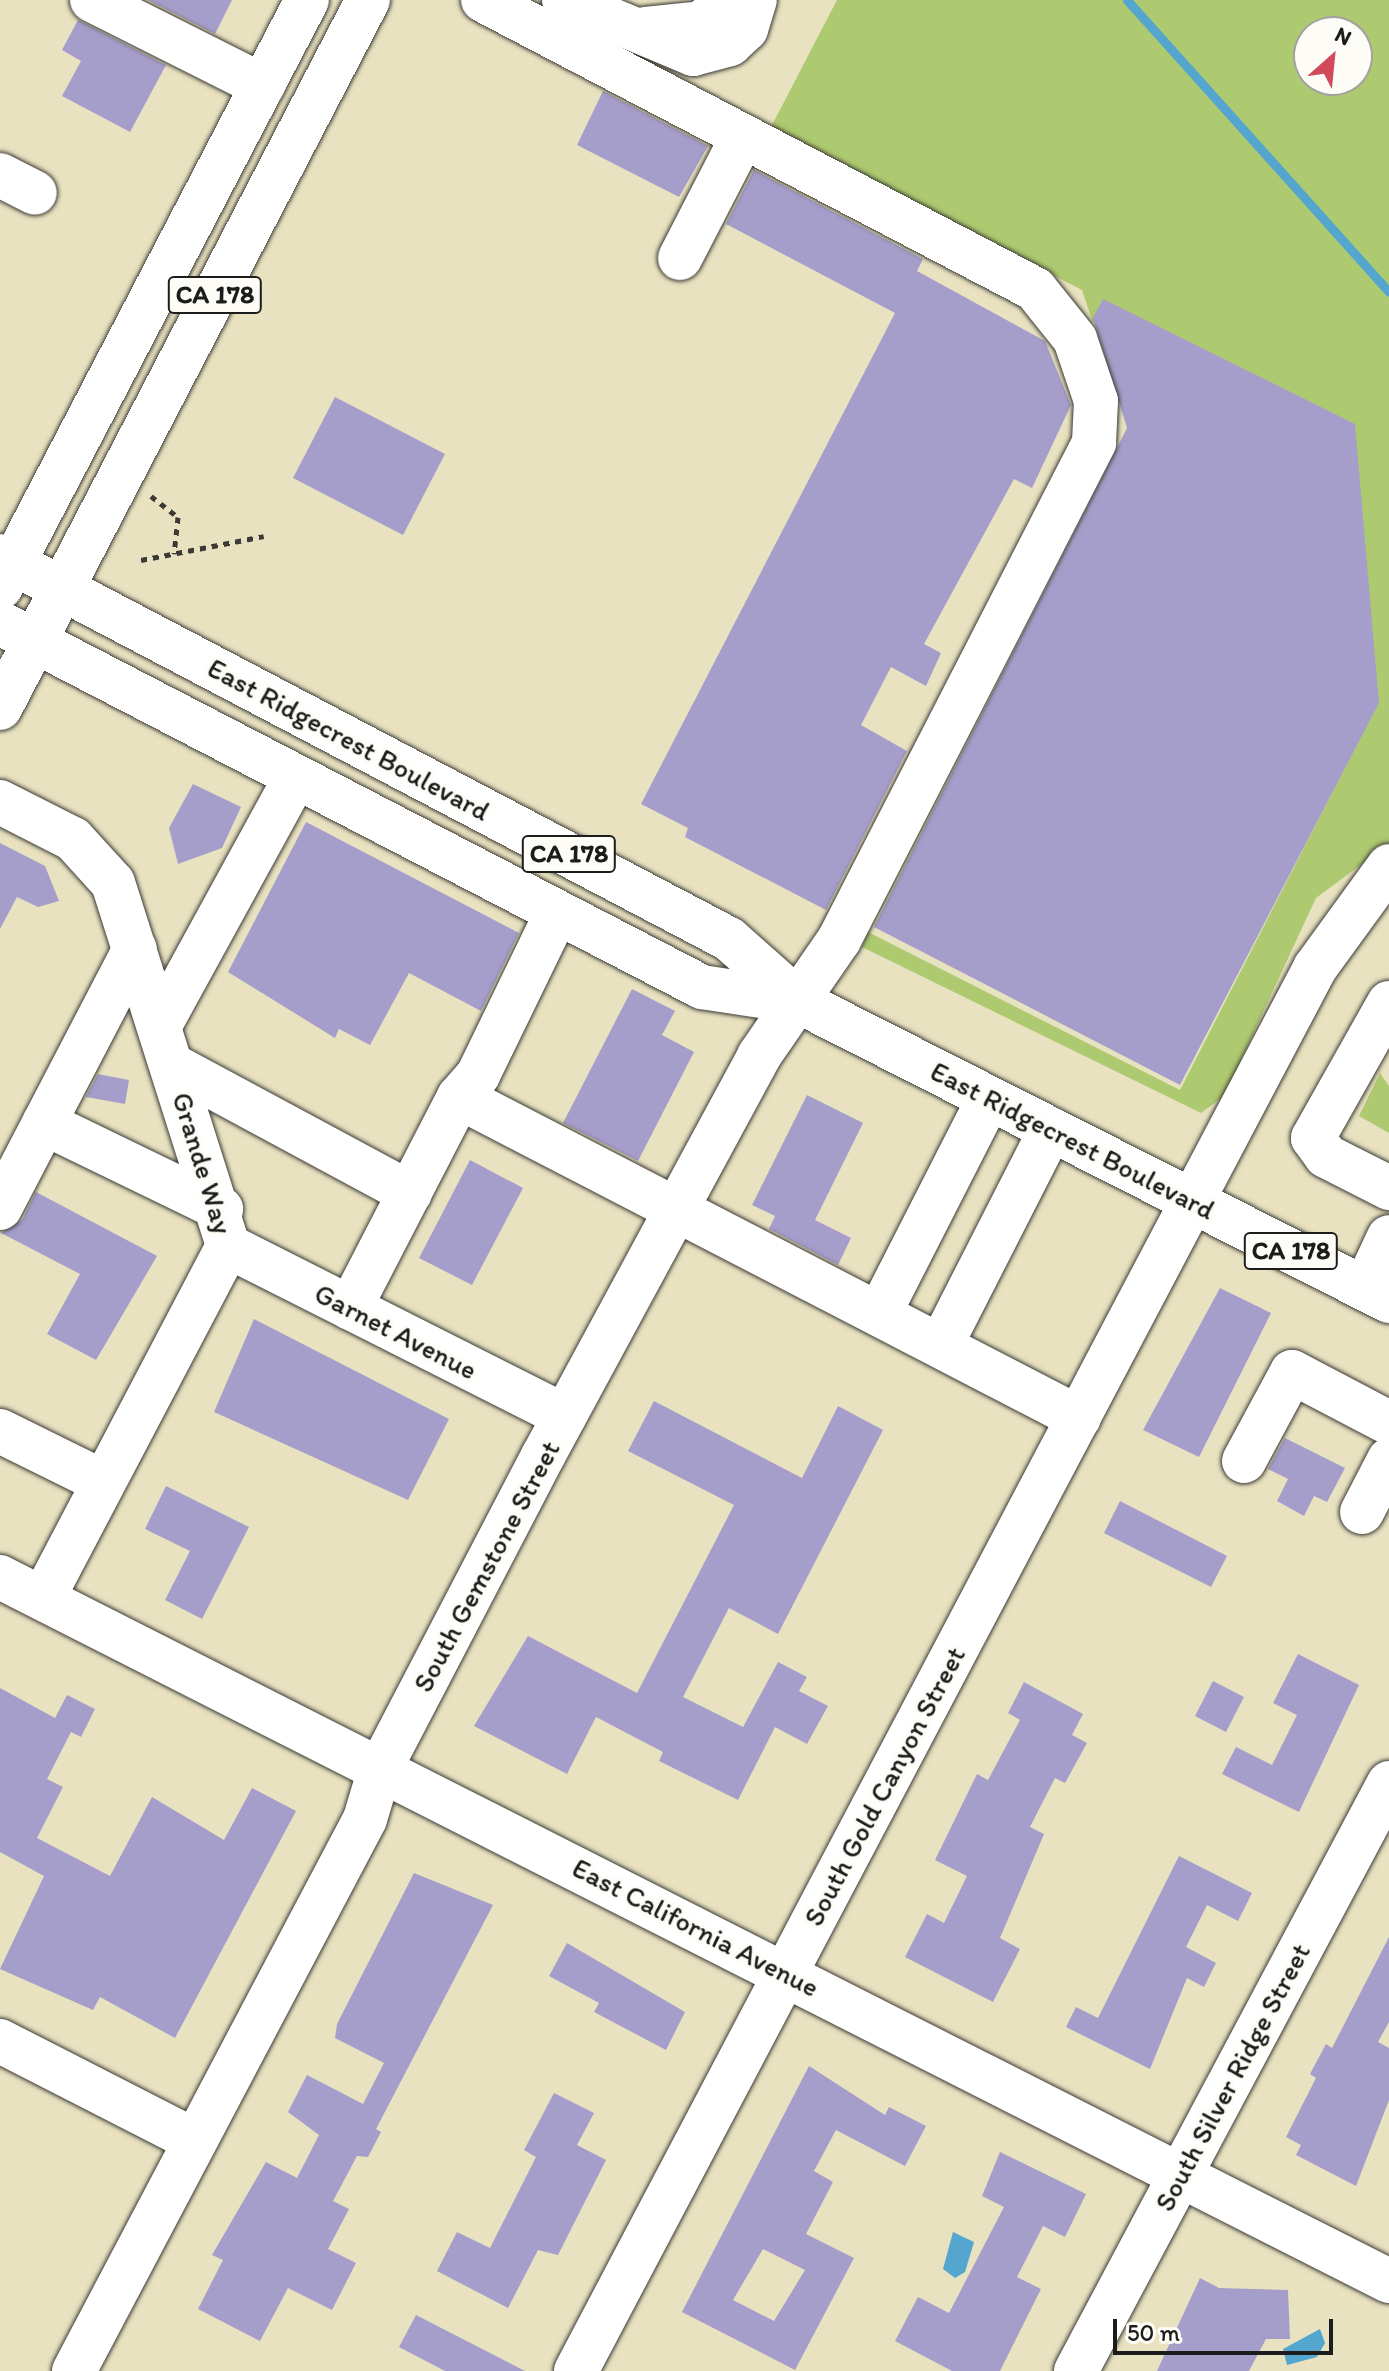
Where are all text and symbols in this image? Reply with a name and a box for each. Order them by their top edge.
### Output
north arrow [1293,16,1373,96]
text: N [1330,21,1356,51]
road number: CA 178 [167,273,263,317]
street label: East Ridgecrest Boulevard [201,650,497,828]
road number: CA 178 [521,832,617,876]
street label: East Ridgecrest Boulevard [924,1053,1222,1227]
street label: Grande Way [166,1089,240,1237]
road number: CA 178 [1243,1229,1339,1273]
street label: Garnet Avenue [309,1276,483,1386]
street label: South Gemstone Street [406,1435,566,1697]
street label: South Gold Canyon Street [796,1641,972,1931]
street label: East California Avenue [567,1850,825,2004]
street label: South Silver Ridge Street [1147,1937,1317,2217]
scale bar [1117,2303,1337,2353]
text: 50 m [1127,2318,1180,2347]

